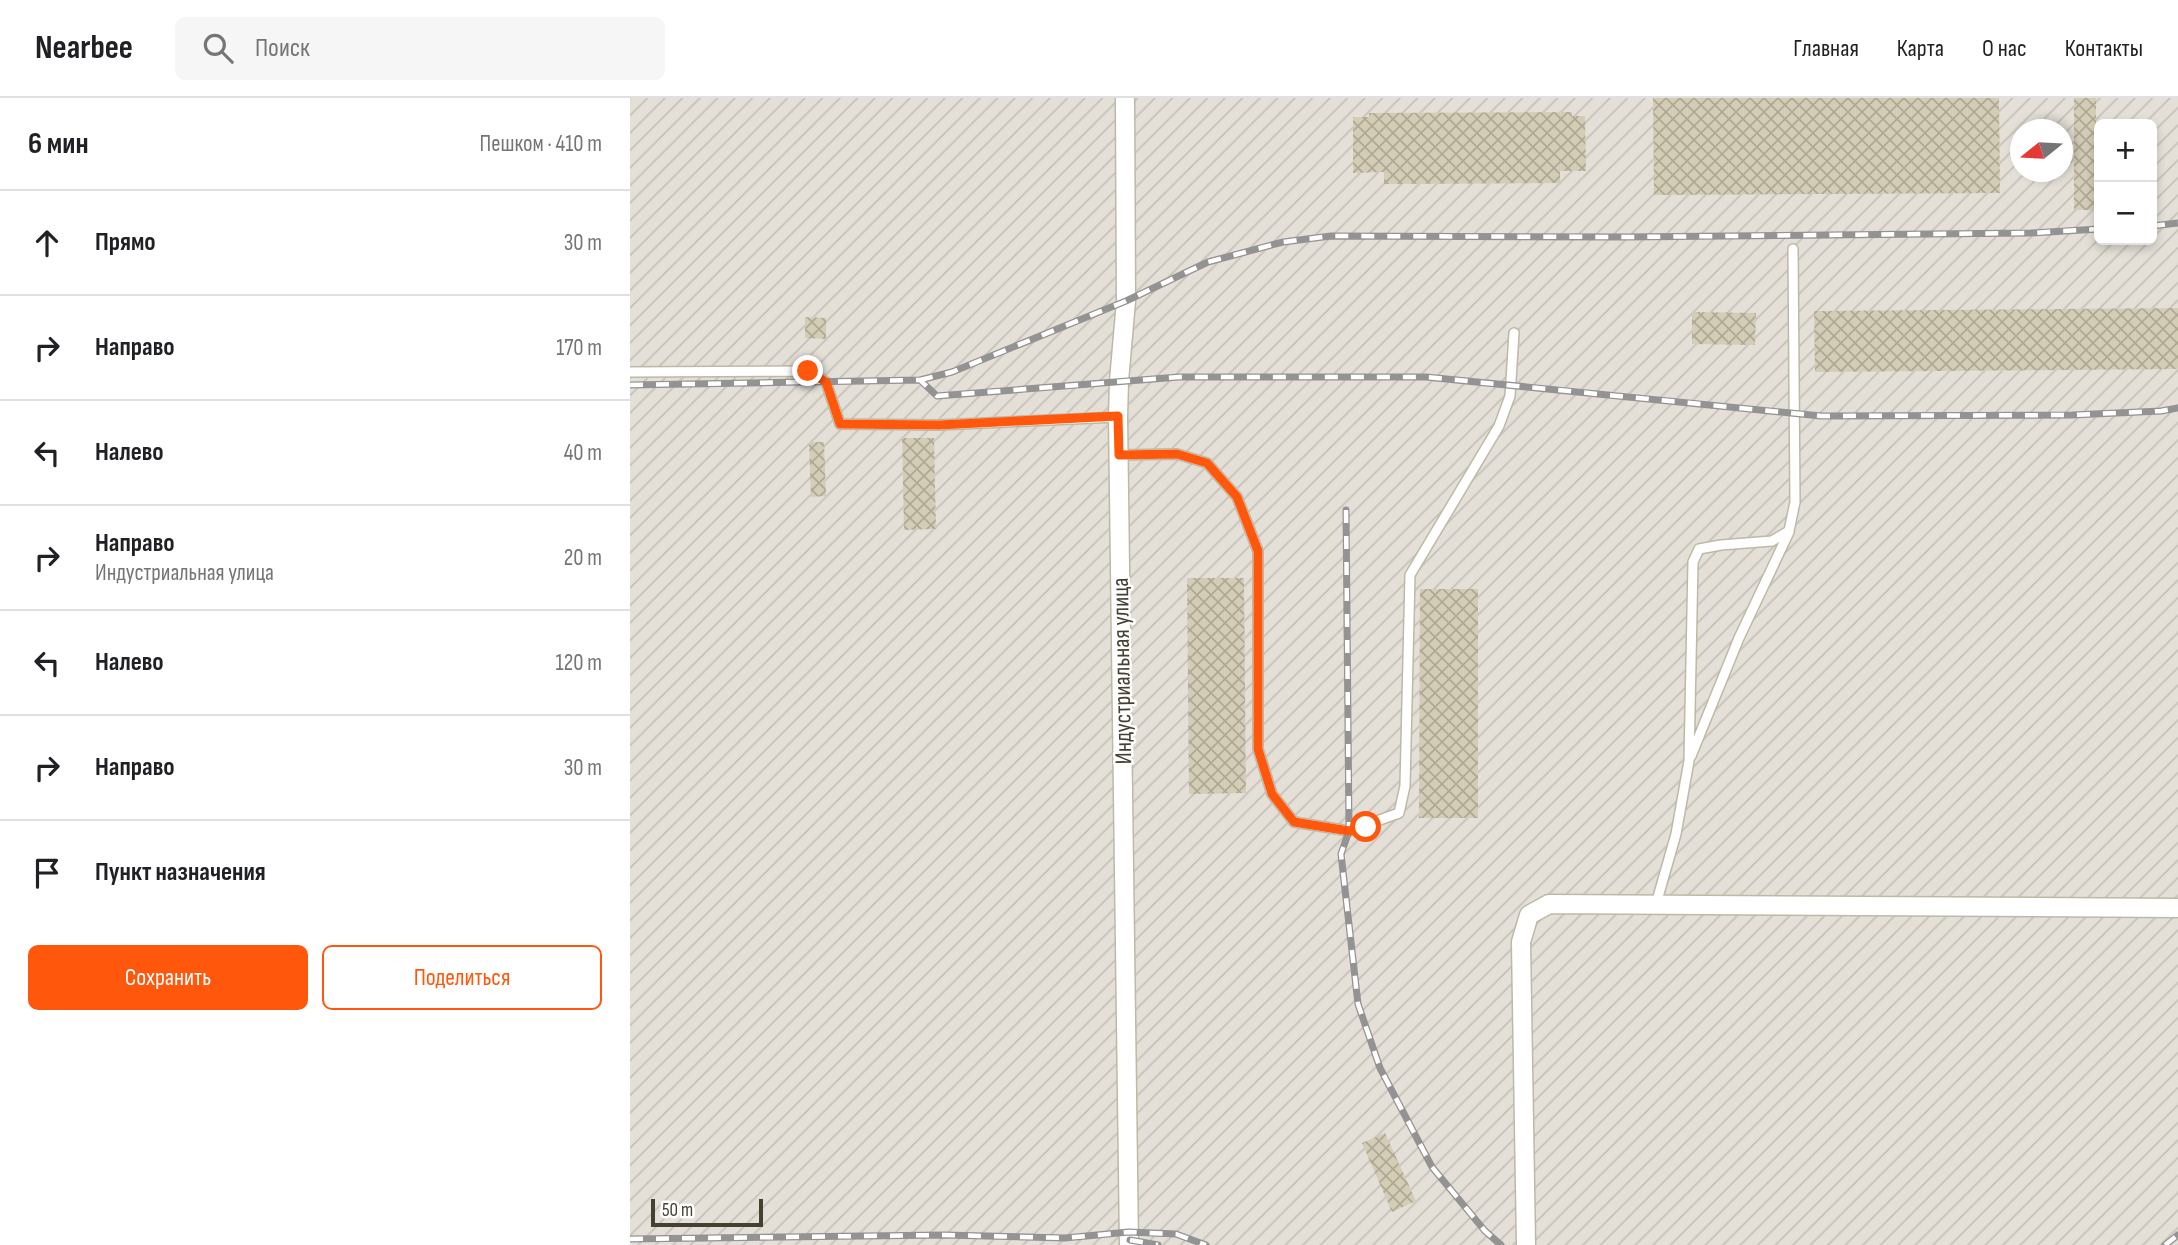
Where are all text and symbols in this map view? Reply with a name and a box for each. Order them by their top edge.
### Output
search box [175,17,665,80]
text: Nearbee [35,28,133,68]
icon: search [199,29,237,67]
text: Поиск [255,33,310,64]
text: Главная [1793,34,1859,63]
text: Карта [1897,34,1944,63]
text: О нас [1982,34,2027,63]
text: Контакты [2065,34,2143,63]
north arrow [2010,119,2073,182]
map controls [2094,119,2157,245]
button: + [2094,119,2157,182]
text: 6 мин [28,126,89,162]
text: Пешком · 410 m [480,130,602,158]
button: − [2094,182,2157,245]
icon: ahead [28,224,66,262]
text: Прямо [95,227,156,258]
text: 30 m [564,229,602,257]
icon: right [28,329,66,367]
text: Направо [95,332,174,363]
text: 170 m [556,334,602,362]
route end [792,355,823,386]
icon: left [28,434,66,472]
text: Налево [95,437,164,468]
text: 40 m [564,439,602,467]
text: Направо [95,528,174,559]
icon: right [28,539,66,577]
text: 20 m [564,544,602,572]
text: Индустриальная улица [95,559,274,587]
street label: Индустриальная улица [1106,577,1138,765]
icon: left [28,644,66,682]
text: Налево [95,647,164,678]
text: 120 m [556,649,602,677]
icon: right [28,749,66,787]
text: Направо [95,752,174,783]
text: 30 m [564,754,602,782]
route start [1350,811,1381,842]
icon: arrive [28,854,66,892]
text: Пункт назначения [95,857,266,888]
button: Сохранить [28,945,308,1010]
button: Поделиться [322,945,602,1010]
scale bar [651,1196,763,1228]
text: 50 m [662,1199,693,1222]

